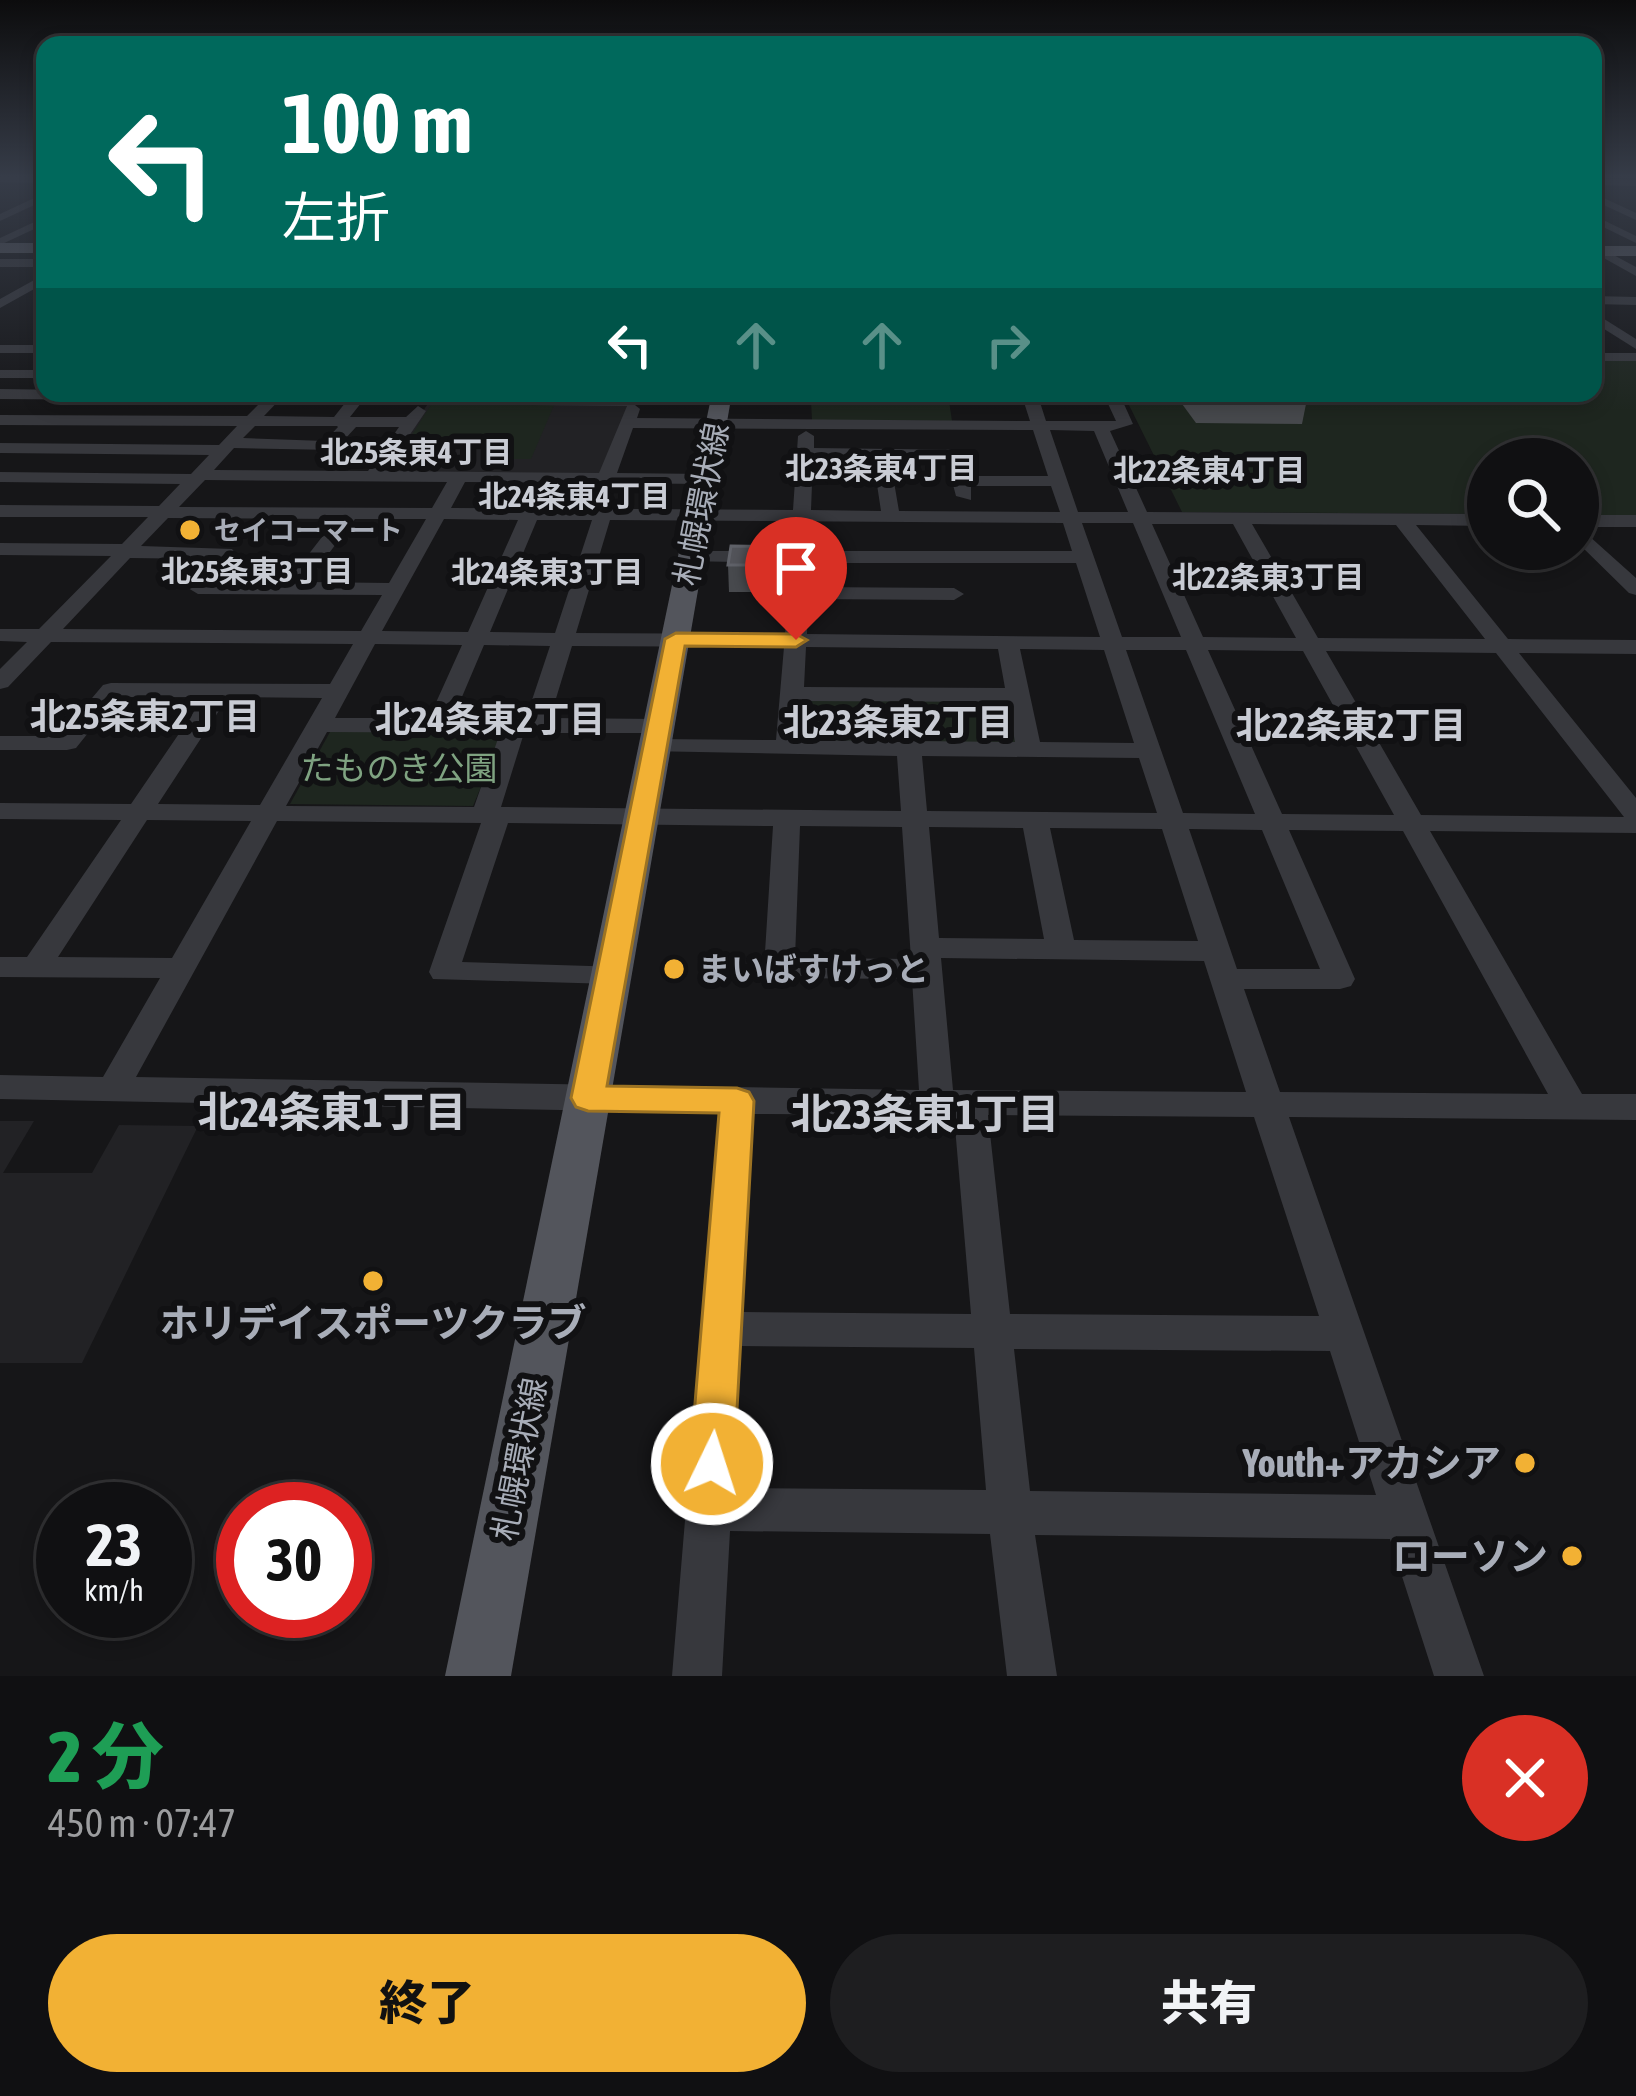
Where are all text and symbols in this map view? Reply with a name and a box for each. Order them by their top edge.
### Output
text: 100 m [282,75,472,171]
icon: left [84,84,240,240]
text: 左折 [282,187,390,248]
icon: left [597,312,663,378]
icon: ahead [723,312,789,378]
icon: ahead [849,312,915,378]
icon: right [975,312,1041,378]
street label: 札幌環状線 [667,419,735,589]
district label: 北25条東4丁目 [320,435,512,469]
map controls [1467,438,1599,570]
button: search [1467,438,1599,570]
district label: 北23条東4丁目 [785,451,977,485]
district label: 北22条東4丁目 [1113,453,1305,487]
district label: 北24条東4丁目 [478,479,670,513]
place label: セイコーマート [214,515,403,546]
marker: セイコーマート [177,517,203,543]
pin [745,517,847,640]
icon: arrive [763,535,829,601]
district label: 北25条東3丁目 [161,554,353,588]
district label: 北24条東3丁目 [451,555,643,589]
district label: 北22条東3丁目 [1172,560,1364,594]
district label: 北25条東2丁目 [30,695,260,737]
district label: 北24条東2丁目 [375,698,605,740]
district label: 北23条東2丁目 [783,701,1013,743]
district label: 北22条東2丁目 [1236,704,1466,746]
park label: たものき公園 [300,749,498,787]
place label: まいばすけっと [698,950,929,988]
marker: まいばすけっと [661,956,687,982]
district label: 北24条東1丁目 [197,1088,467,1136]
district label: 北23条東1丁目 [790,1090,1060,1138]
marker: ホリデイスポーツクラブ [360,1268,386,1294]
place label: ホリデイスポーツクラブ [159,1301,587,1345]
street label: 札幌環状線 [485,1374,553,1544]
position arrow [649,1401,775,1527]
place label: Youth+アカシア [1241,1441,1501,1485]
marker: Youth+アカシア [1512,1450,1538,1476]
speed limit sign: 30 [216,1482,372,1638]
text: 23 [86,1510,142,1579]
place label: ローソン [1392,1534,1548,1578]
marker: ローソン [1559,1543,1585,1569]
text: km/h [84,1573,144,1607]
text: 2 分 [48,1715,164,1797]
button: close [1462,1715,1588,1841]
text: 450 m · 07:47 [48,1801,236,1845]
button: 終了 [48,1934,806,2072]
button: 共有 [830,1934,1588,2072]

